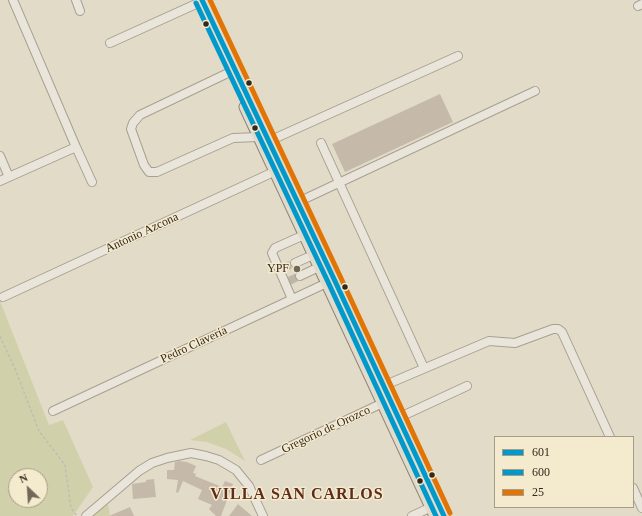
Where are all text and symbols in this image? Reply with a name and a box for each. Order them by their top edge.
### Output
unlabelled marker [201,19,211,29]
unlabelled marker [244,78,254,88]
unlabelled marker [250,123,260,133]
street label: Antonio Azcona [103,210,181,256]
place label: YPF [267,262,289,276]
marker: YPF [292,264,302,274]
unlabelled marker [340,282,350,292]
street label: Pedro Clavería [158,323,230,367]
street label: Gregorio de Orozco [279,403,373,457]
legend [494,436,634,508]
text: 601 [532,445,550,459]
text: 600 [532,465,550,479]
north arrow [8,468,48,508]
unlabelled marker [427,470,437,480]
text: N [17,471,29,485]
unlabelled marker [415,476,425,486]
district label: VILLA SAN CARLOS [210,485,384,505]
text: 25 [532,485,544,499]

